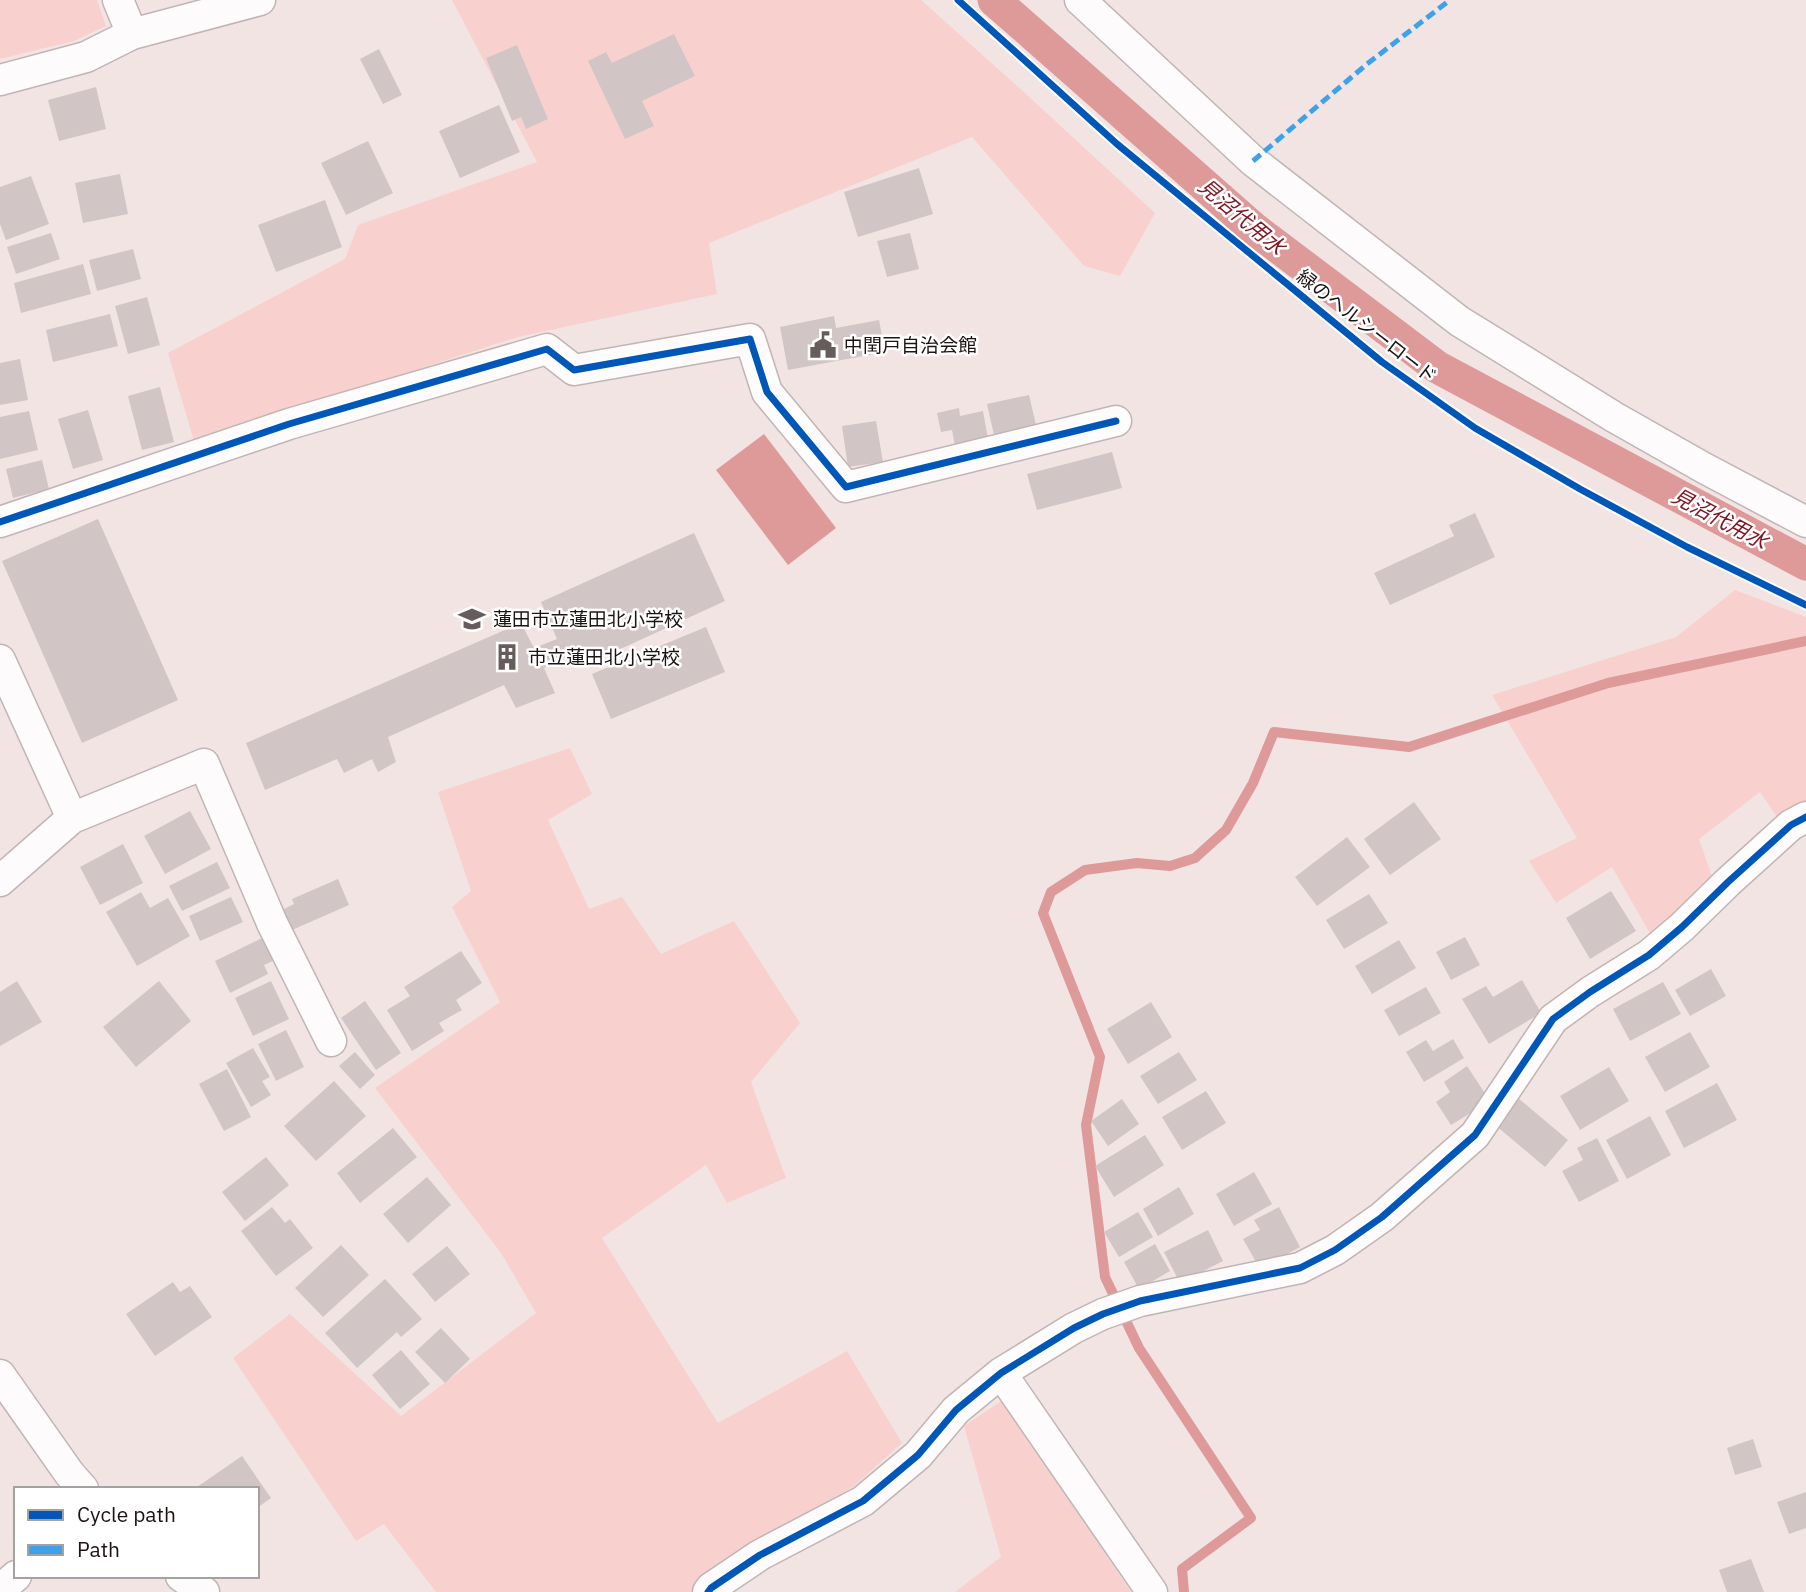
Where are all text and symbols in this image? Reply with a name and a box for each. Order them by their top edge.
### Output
water label: 見沼代用水 [1193,172,1293,262]
street label: 緑のヘルシーロード [1292,264,1442,388]
public building icon: 中閏戸自治会館 [808,330,838,360]
place label: 中閏戸自治会館 [844,333,977,357]
water label: 見沼代用水 [1667,481,1775,556]
school or university icon: 蓮田市立蓮田北小学校 [457,604,487,634]
place label: 蓮田市立蓮田北小学校 [493,607,683,631]
building icon: 市立蓮田北小学校 [492,642,522,672]
place label: 市立蓮田北小学校 [528,645,680,669]
legend [14,1487,259,1578]
text: Cycle path [77,1500,176,1528]
text: Path [77,1535,120,1563]

